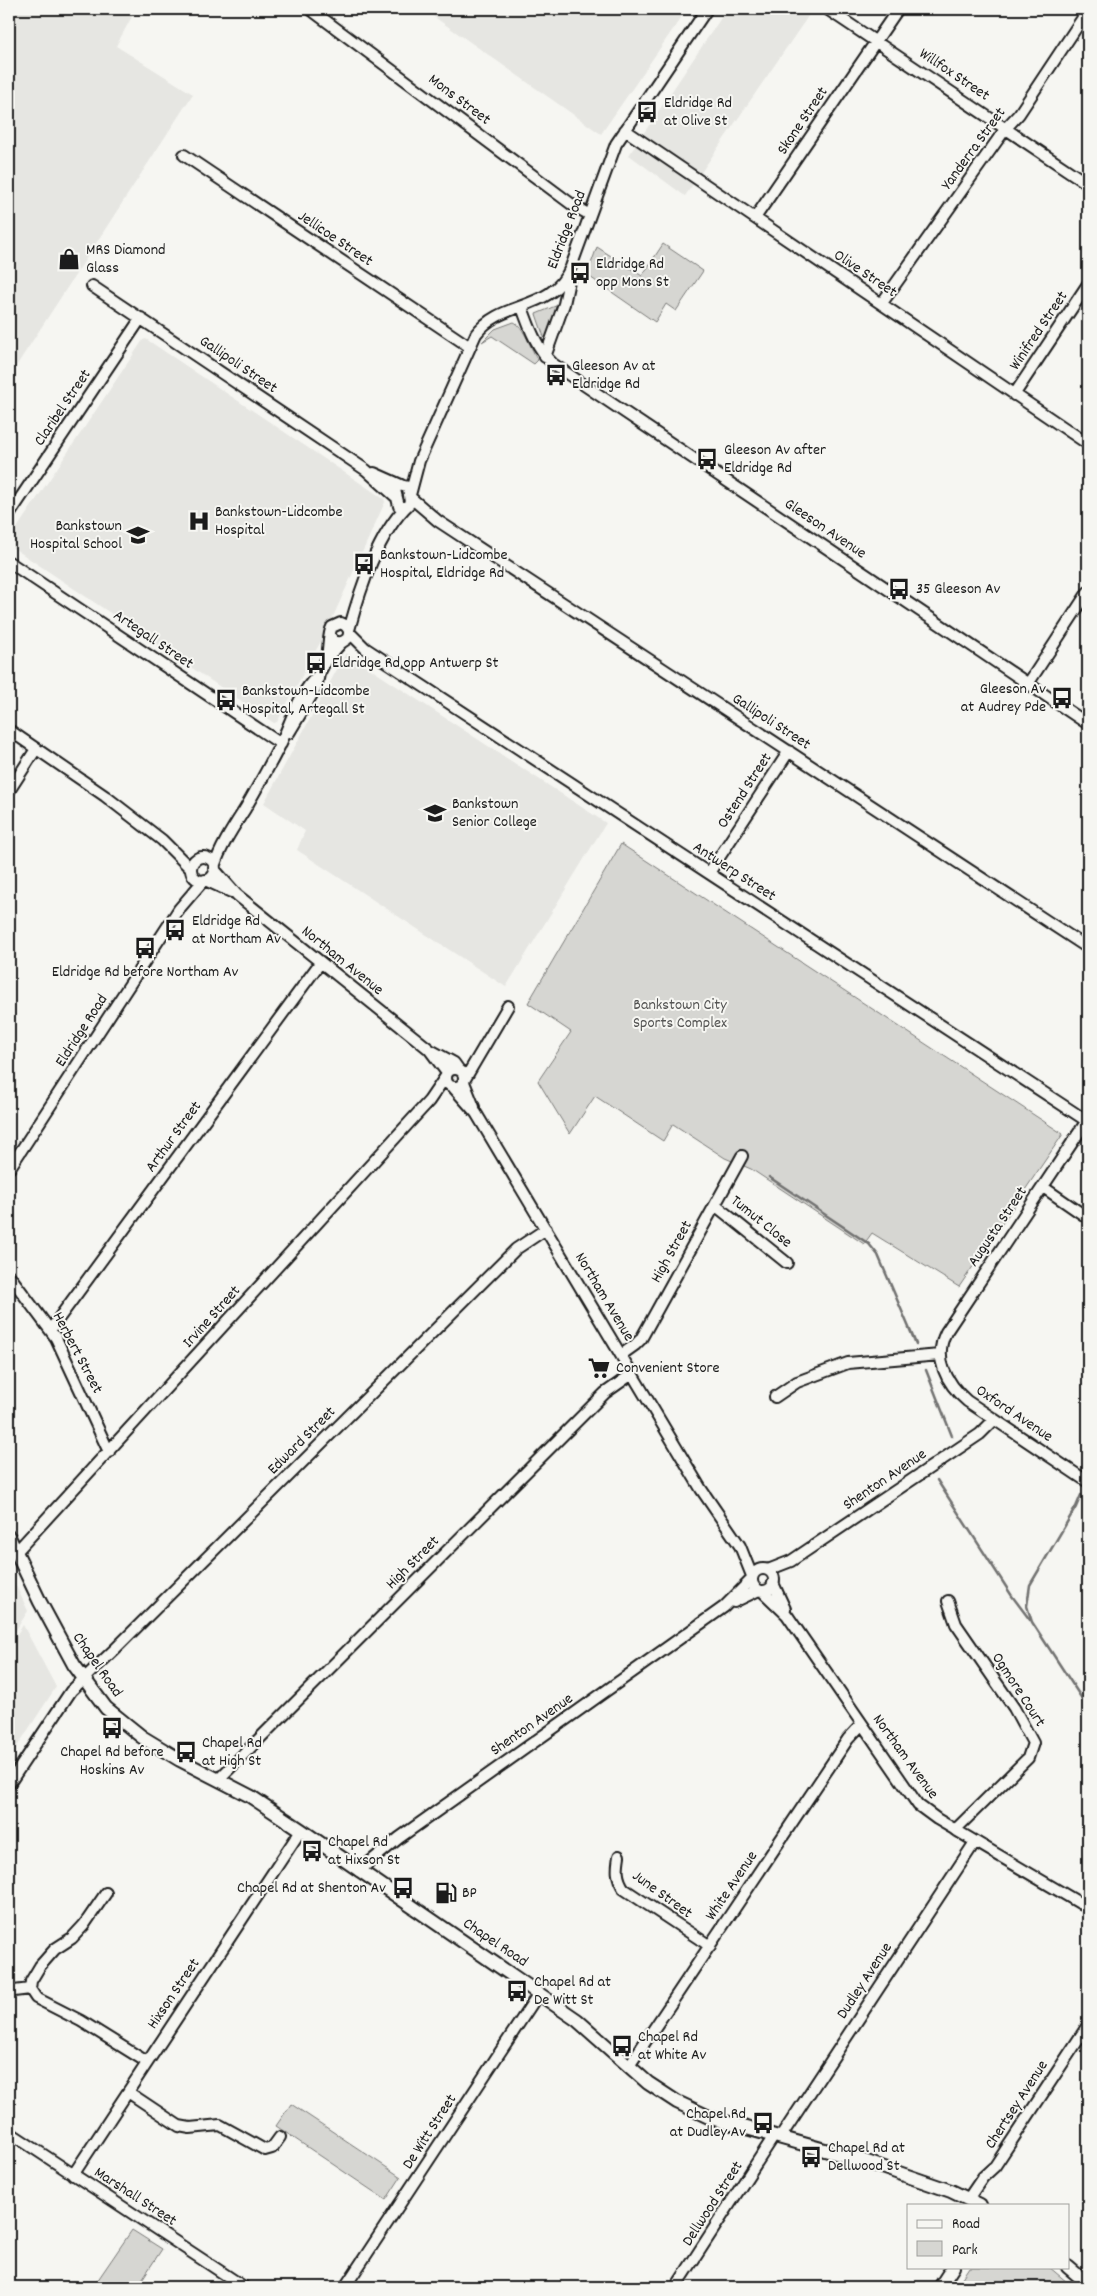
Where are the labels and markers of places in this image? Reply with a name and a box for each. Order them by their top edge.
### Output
place label: Eldridge Rd at Olive St [664,92,732,133]
bus stop icon: Eldridge Rd at Olive St [634,99,660,125]
place label: MRS Diamond Glass [86,239,166,280]
shop icon: MRS Diamond Glass [56,246,82,272]
place label: Eldridge Rd opp Mons St [596,253,669,294]
bus stop icon: Eldridge Rd opp Mons St [567,260,593,286]
place label: Gleeson Av at Eldridge Rd [572,355,655,396]
bus stop icon: Gleeson Av at Eldridge Rd [543,362,569,388]
place label: Gleeson Av after Eldridge Rd [724,439,826,480]
bus stop icon: Gleeson Av after Eldridge Rd [694,446,720,472]
place label: Bankstown-Lidcombe Hospital [215,501,342,542]
hospital icon: Bankstown-Lidcombe Hospital [186,508,212,534]
place label: Bankstown Hospital School [30,515,122,556]
school or university icon: Bankstown Hospital School [125,522,151,548]
place label: Bankstown-Lidcombe Hospital, Eldridge Rd [380,544,507,585]
bus stop icon: Bankstown-Lidcombe Hospital, Eldridge Rd [351,551,377,577]
bus stop icon: 35 Gleeson Av [886,576,912,602]
place label: 35 Gleeson Av [916,578,1001,601]
bus stop icon: Eldridge Rd opp Antwerp St [303,650,329,676]
place label: Eldridge Rd opp Antwerp St [332,652,499,675]
place label: Gleeson Av at Audrey Pde [961,678,1046,719]
place label: Bankstown-Lidcombe Hospital, Artegall St [242,680,369,721]
bus stop icon: Gleeson Av at Audrey Pde [1049,685,1075,711]
bus stop icon: Bankstown-Lidcombe Hospital, Artegall St [213,687,239,713]
place label: Bankstown Senior College [452,793,537,834]
school or university icon: Bankstown Senior College [422,800,448,826]
place label: Eldridge Rd at Northam Av [192,910,281,951]
bus stop icon: Eldridge Rd at Northam Av [162,917,188,943]
bus stop icon: Eldridge Rd before Northam Av [132,935,158,961]
place label: Eldridge Rd before Northam Av [52,961,239,984]
supermarket icon: Convenient Store [586,1355,612,1381]
place label: Convenient Store [616,1357,720,1380]
bus stop icon: Chapel Rd before Hoskins Av [99,1715,125,1741]
place label: Chapel Rd at High St [202,1732,262,1773]
bus stop icon: Chapel Rd at High St [173,1739,199,1765]
place label: Chapel Rd before Hoskins Av [60,1741,164,1782]
place label: Chapel Rd at Hixson St [328,1831,400,1872]
bus stop icon: Chapel Rd at Hixson St [299,1838,325,1864]
bus stop icon: Chapel Rd at Shenton Av [390,1875,416,1901]
place label: Chapel Rd at Shenton Av [237,1877,386,1900]
fuel station icon: BP [433,1880,459,1906]
place label: BP [462,1882,477,1905]
place label: Chapel Rd at De Witt St [534,1971,611,2012]
bus stop icon: Chapel Rd at De Witt St [504,1978,530,2004]
place label: Chapel Rd at White Av [638,2026,707,2067]
bus stop icon: Chapel Rd at White Av [609,2033,635,2059]
place label: Chapel Rd at Dudley Av [670,2103,746,2144]
bus stop icon: Chapel Rd at Dudley Av [750,2110,776,2136]
place label: Chapel Rd at Dellwood St [828,2137,905,2178]
bus stop icon: Chapel Rd at Dellwood St [798,2144,824,2170]

